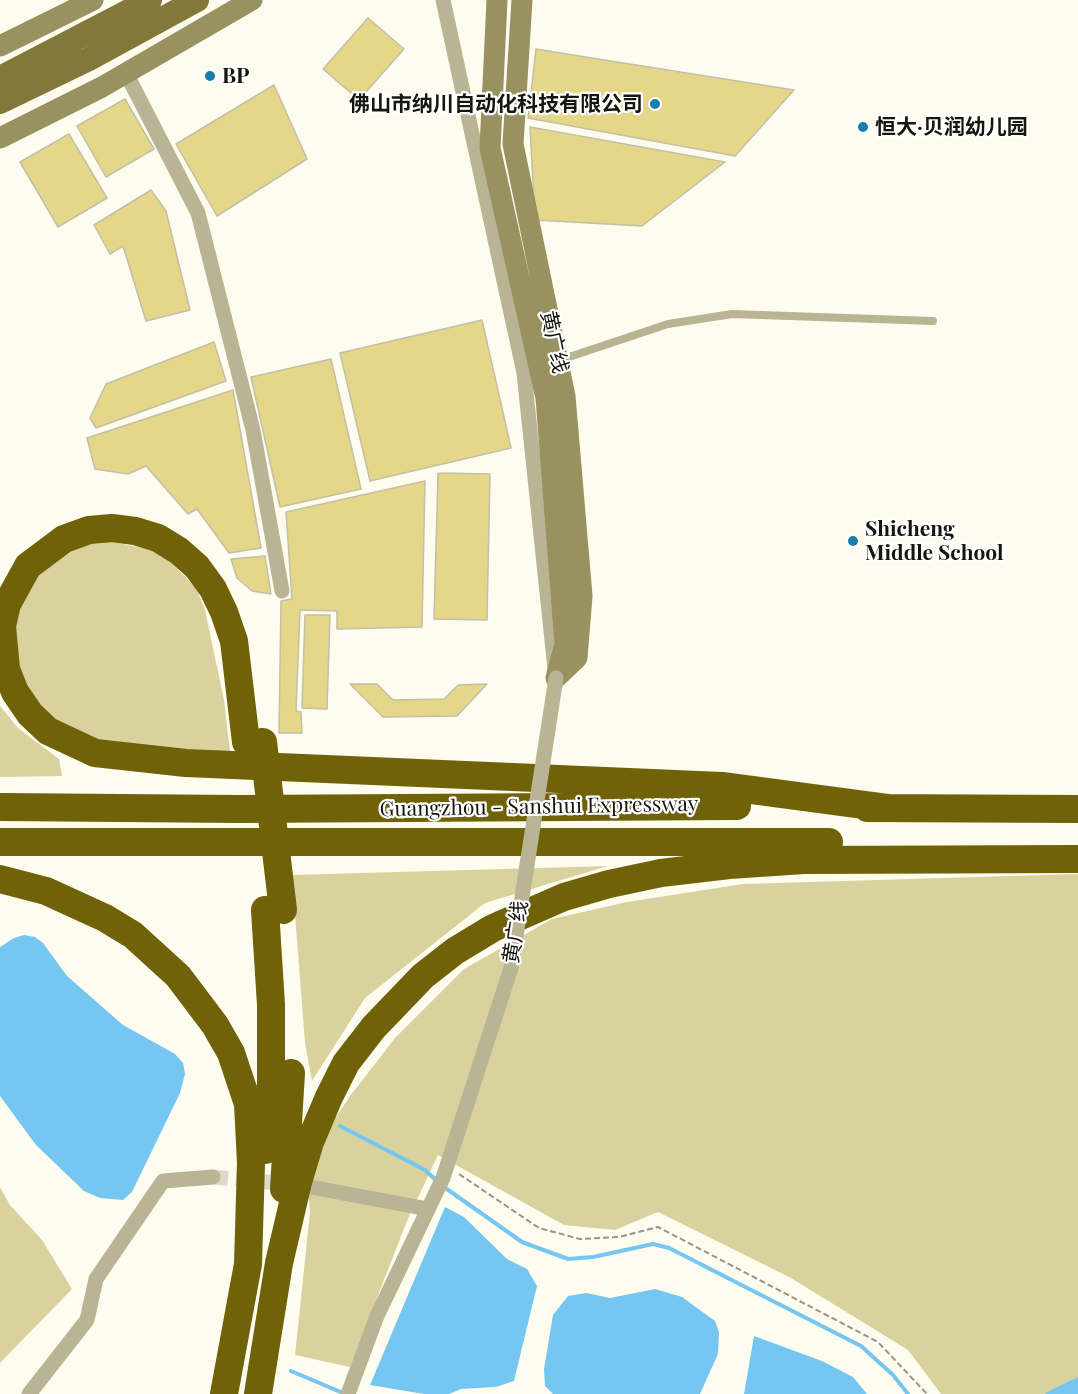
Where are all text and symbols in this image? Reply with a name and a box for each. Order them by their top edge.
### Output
place label: BP [222,63,250,89]
marker: BP [203,69,217,83]
place label: 佛山市纳川自动化科技有限公司 [349,91,643,117]
marker: 佛山市纳川自动化科技有限公司 [648,97,662,111]
place label: 恒大·贝润幼儿园 [875,114,1028,140]
marker: 恒大·贝润幼儿园 [856,120,870,134]
street label: 黄广线 [535,309,573,375]
place label: Shicheng Middle School [865,516,1003,566]
marker: Shicheng Middle School [846,534,860,548]
street label: Guangzhou - Sanshui Expressway [379,792,699,822]
street label: 黄广线 [499,899,533,965]

